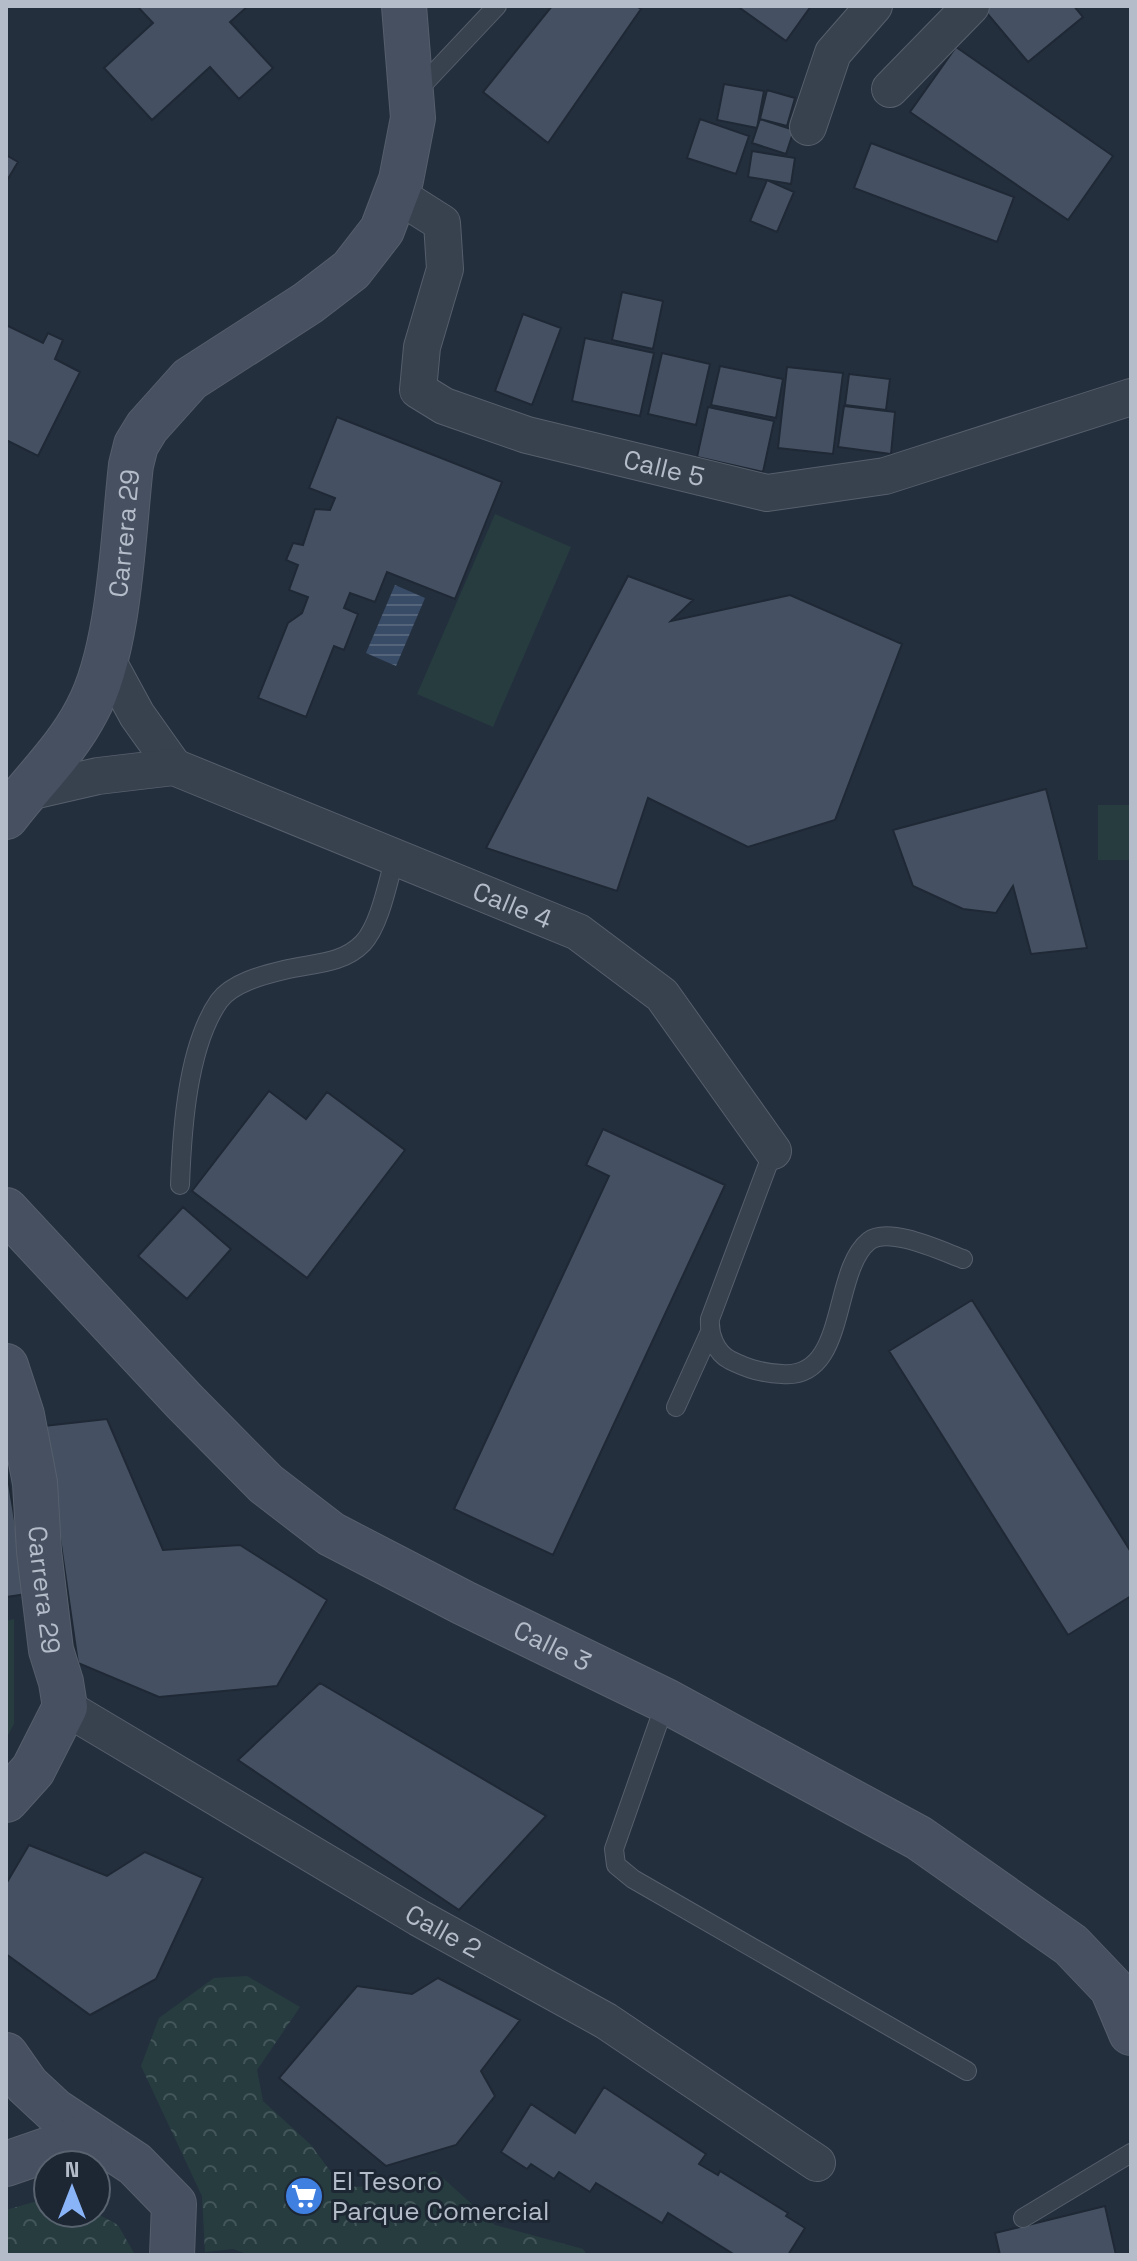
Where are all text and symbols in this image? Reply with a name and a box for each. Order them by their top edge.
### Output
street label: Calle 5 [620,442,708,494]
street label: Carrera 29 [101,468,147,600]
street label: Calle 4 [468,874,557,937]
street label: Carrera 29 [21,1525,68,1656]
street label: Calle 3 [508,1613,597,1679]
street label: Calle 2 [399,1897,488,1966]
north arrow [32,2149,112,2229]
text: N [65,2155,79,2183]
place label: El Tesoro Parque Comercial [332,2164,549,2228]
supermarket icon: El Tesoro Parque Comercial [283,2175,325,2217]

